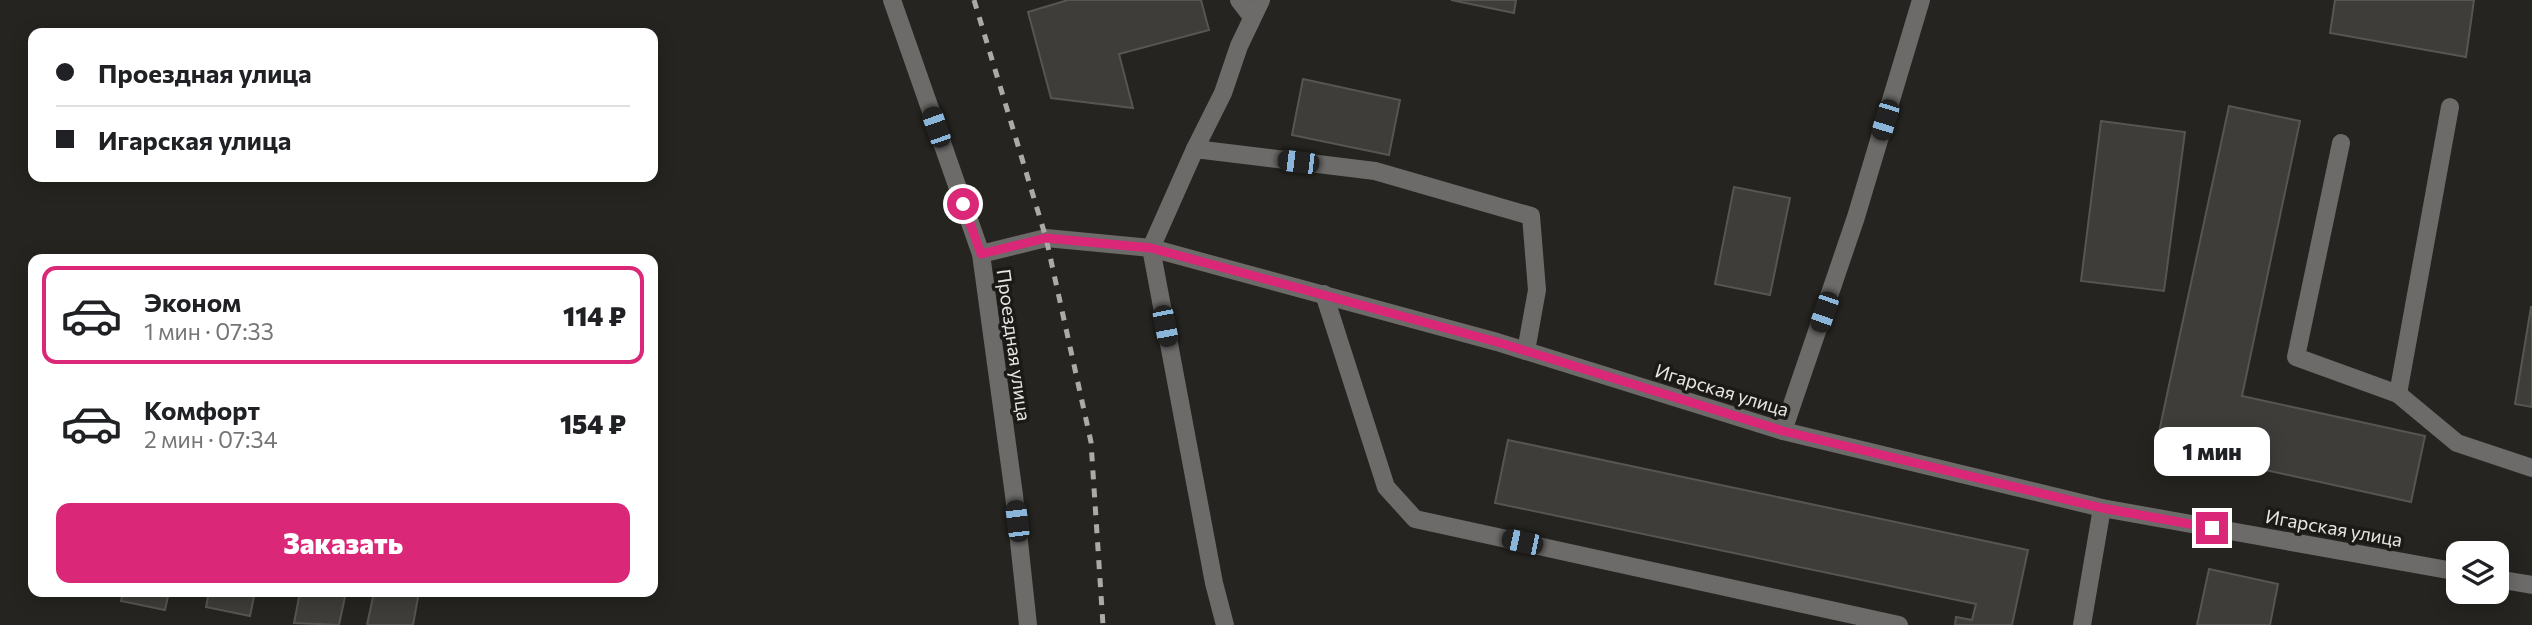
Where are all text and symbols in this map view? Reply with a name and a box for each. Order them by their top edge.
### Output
text: Проездная улица [98,57,312,88]
car [1869,97,1902,143]
car [920,104,953,150]
text: Игарская улица [98,124,291,155]
car [1276,149,1321,175]
route start [947,188,979,220]
street label: Проездная улица [992,267,1037,422]
icon: car [60,284,123,347]
text: Эконом [144,286,241,317]
car [1808,289,1841,335]
text: 114 ₽ [563,300,626,331]
car [1151,303,1180,349]
text: 1 мин · 07:33 [144,317,274,345]
street label: Игарская улица [1653,358,1792,421]
icon: car [60,392,123,455]
text: Комфорт [144,394,260,425]
text: 154 ₽ [560,408,626,439]
text: 2 мин · 07:34 [144,425,277,453]
callout: 1 мин [2154,426,2270,476]
text: 1 мин [2182,437,2242,465]
car [1005,499,1030,543]
button: Заказать [56,503,630,583]
street label: Игарская улица [2264,504,2404,551]
route end [2196,512,2228,544]
car [1500,527,1545,557]
map controls [2446,541,2509,604]
button: layers [2446,541,2509,604]

